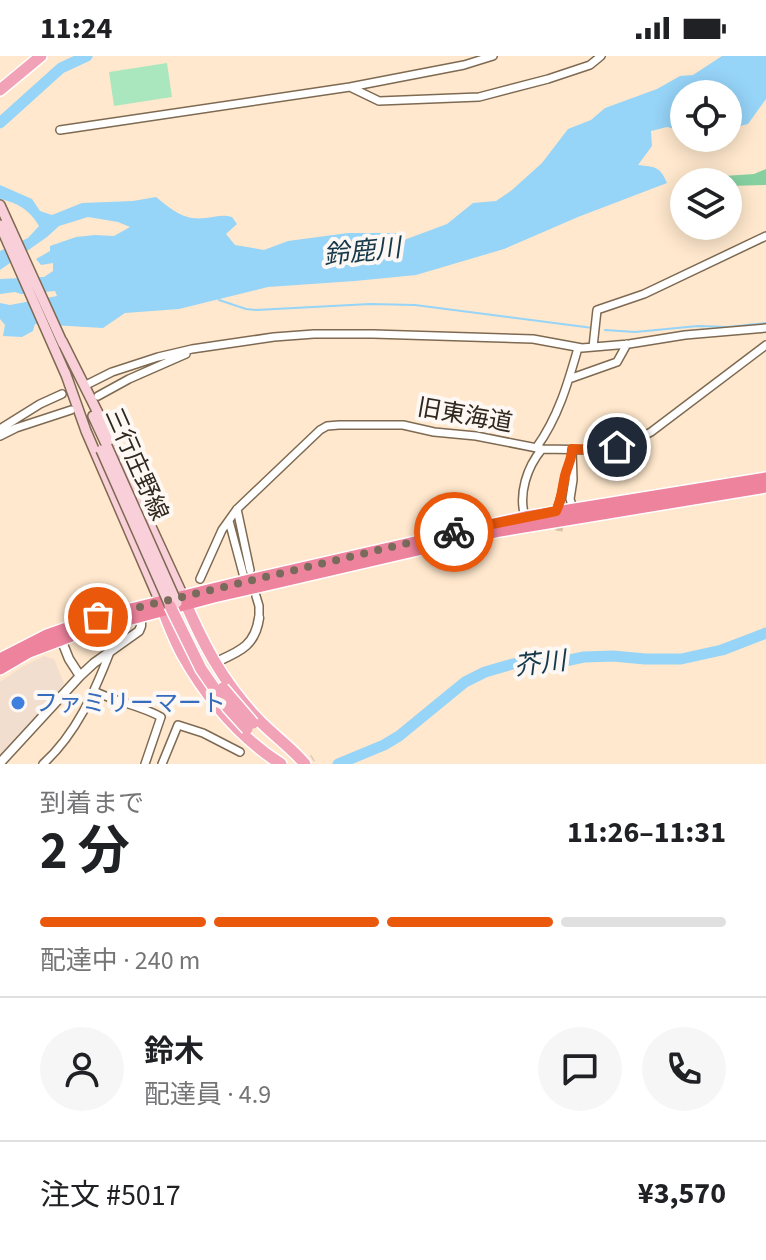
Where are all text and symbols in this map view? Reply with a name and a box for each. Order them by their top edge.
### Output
text: 11:24 [40,7,112,50]
map controls [670,80,742,240]
button: locate [670,80,742,152]
button: layers [670,168,742,240]
water label: 鈴鹿川 [321,229,406,274]
street label: 旧東海道 [415,390,515,441]
street label: 三行庄野線 [96,402,177,526]
pin [583,413,651,481]
icon: home [595,425,639,469]
courier [414,492,494,572]
icon: bike [432,510,476,554]
pin [64,583,132,651]
icon: bag [76,595,120,639]
water label: 芥川 [512,642,571,685]
place label: ファミリーマート [34,686,226,721]
marker: ファミリーマート [9,694,27,712]
text: 到着まで [40,785,144,822]
text: 11:26–11:31 [567,811,726,854]
text: 2 分 [40,815,130,889]
text: 配達中 · 240 m [40,942,200,979]
button: person [40,1027,124,1111]
button: chat [538,1027,622,1111]
button: phone [642,1027,726,1111]
text: 鈴木 [144,1030,204,1073]
text: 配達員 · 4.9 [144,1076,271,1113]
text: ¥3,570 [638,1172,726,1215]
text: 注文 #5017 [40,1174,181,1217]

